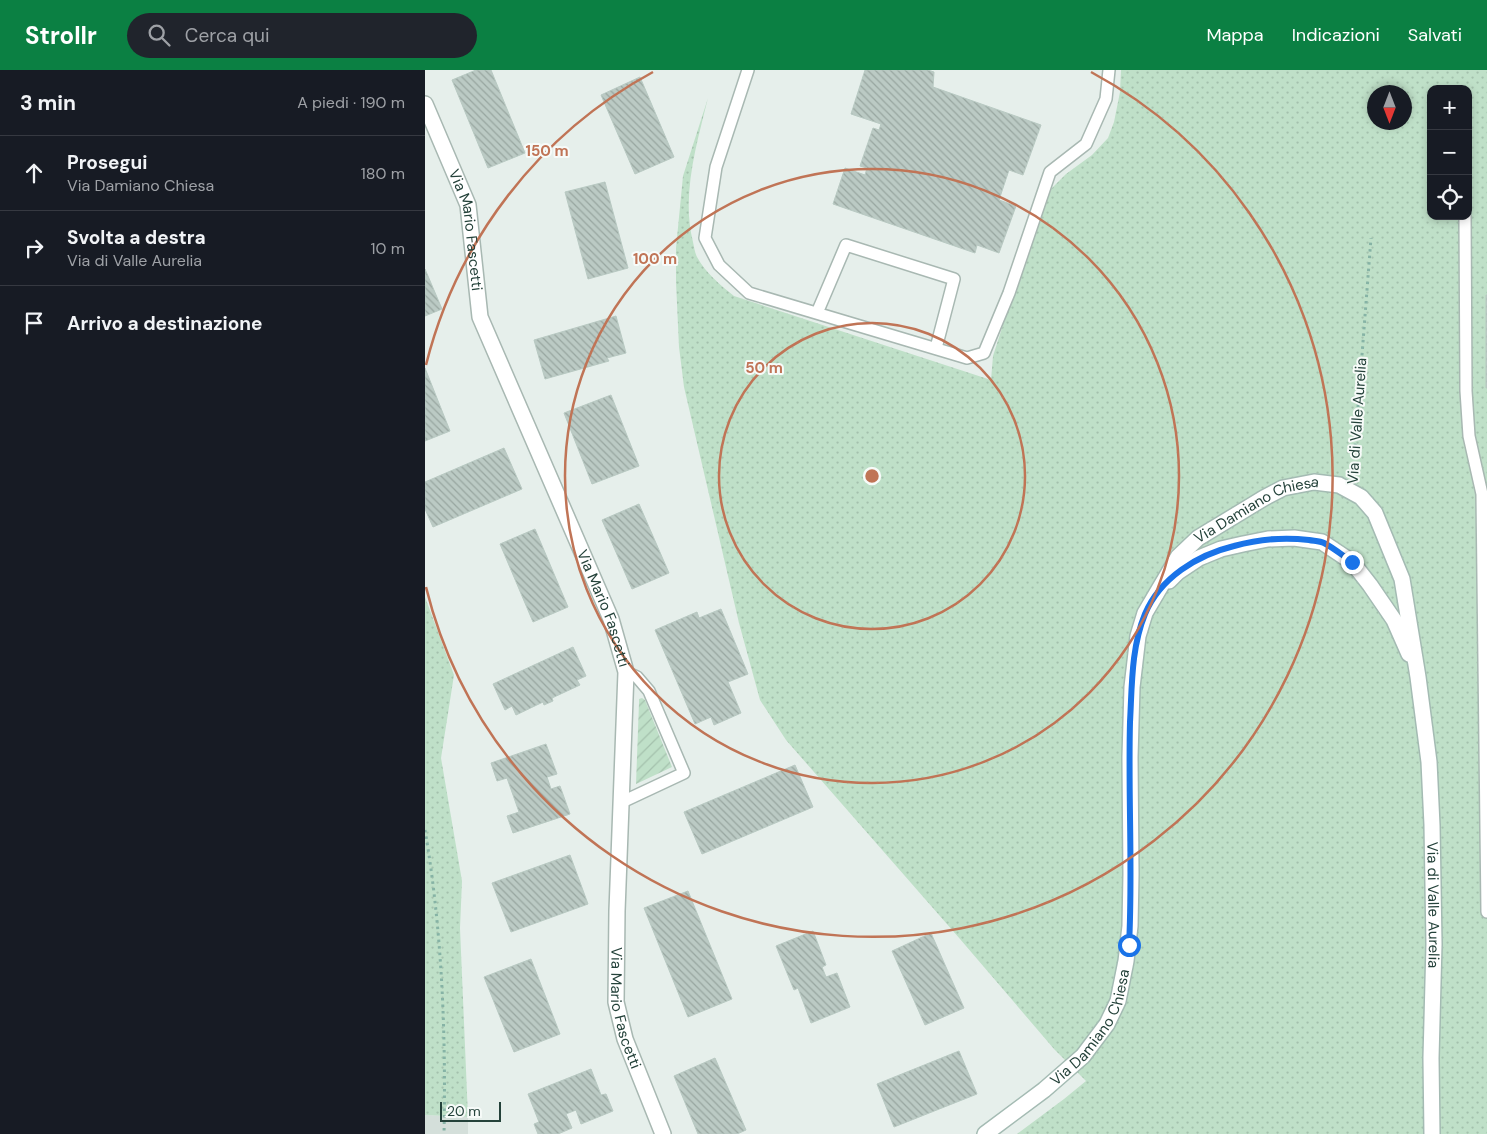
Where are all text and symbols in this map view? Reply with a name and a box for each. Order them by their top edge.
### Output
search box [127,13,477,58]
text: Strollr [25,20,97,51]
icon: search [145,21,173,49]
text: Cerca qui [185,23,270,48]
text: Mappa [1206,23,1264,47]
text: Indicazioni [1292,23,1380,47]
text: Salvati [1408,23,1462,47]
north arrow [1367,85,1412,130]
map controls [1427,85,1472,220]
button: + [1427,85,1472,130]
text: 3 min [20,89,76,117]
text: A piedi · 190 m [297,92,405,113]
button: − [1427,130,1472,175]
text: 150 m [526,141,569,161]
text: Prosegui [67,150,147,175]
icon: ahead [20,159,48,187]
text: 180 m [361,163,405,184]
street label: Via Mario Fascetti [444,166,487,292]
text: Via Damiano Chiesa [67,175,214,196]
button: locate [1427,175,1472,220]
text: Svolta a destra [67,225,206,250]
icon: right [20,234,48,262]
text: 10 m [371,238,405,259]
text: 100 m [633,249,677,269]
text: Via di Valle Aurelia [67,250,202,271]
icon: arrive [20,309,48,337]
text: Arrivo a destinazione [67,311,262,336]
street label: Via di Valle Aurelia [1343,357,1371,485]
text: 50 m [745,358,783,378]
centre of rings [863,467,881,485]
street label: Via Damiano Chiesa [1190,472,1320,548]
street label: Via Mario Fascetti [572,547,634,669]
route end [1341,551,1364,574]
street label: Via di Valle Aurelia [1422,841,1444,969]
route start [1118,934,1141,957]
street label: Via Mario Fascetti [606,947,646,1072]
street label: Via Damiano Chiesa [1046,967,1134,1090]
scale bar [440,1099,501,1122]
text: 20 m [447,1102,481,1120]

